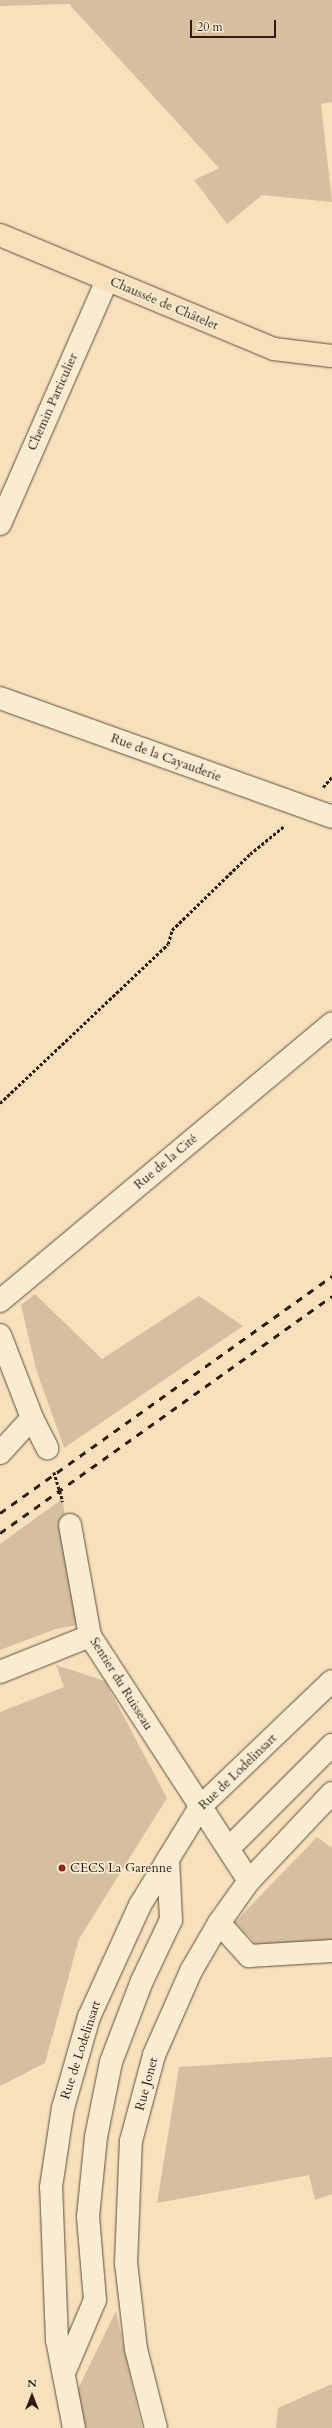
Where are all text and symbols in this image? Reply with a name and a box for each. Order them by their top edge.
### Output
scale bar [192,12,278,38]
text: 20 m [197,19,223,35]
street label: Chaussée de Châtelet [107,274,221,334]
street label: Chemin Particulier [25,351,81,453]
street label: Rue de la Cayauderie [109,731,223,785]
street label: Rue de la Cité [131,1131,201,1193]
street label: Sentier du Ruisseau [86,1635,156,1733]
street label: Rue de Lodelinsart [196,1731,280,1813]
place label: CECS La Garenne [70,1860,172,1876]
marker: CECS La Garenne [57,1863,67,1873]
street label: Rue de Lodelinsart [58,1999,104,2101]
street label: Rue Jonet [132,2056,162,2112]
north arrow [12,2376,52,2416]
text: N [27,2376,37,2391]

